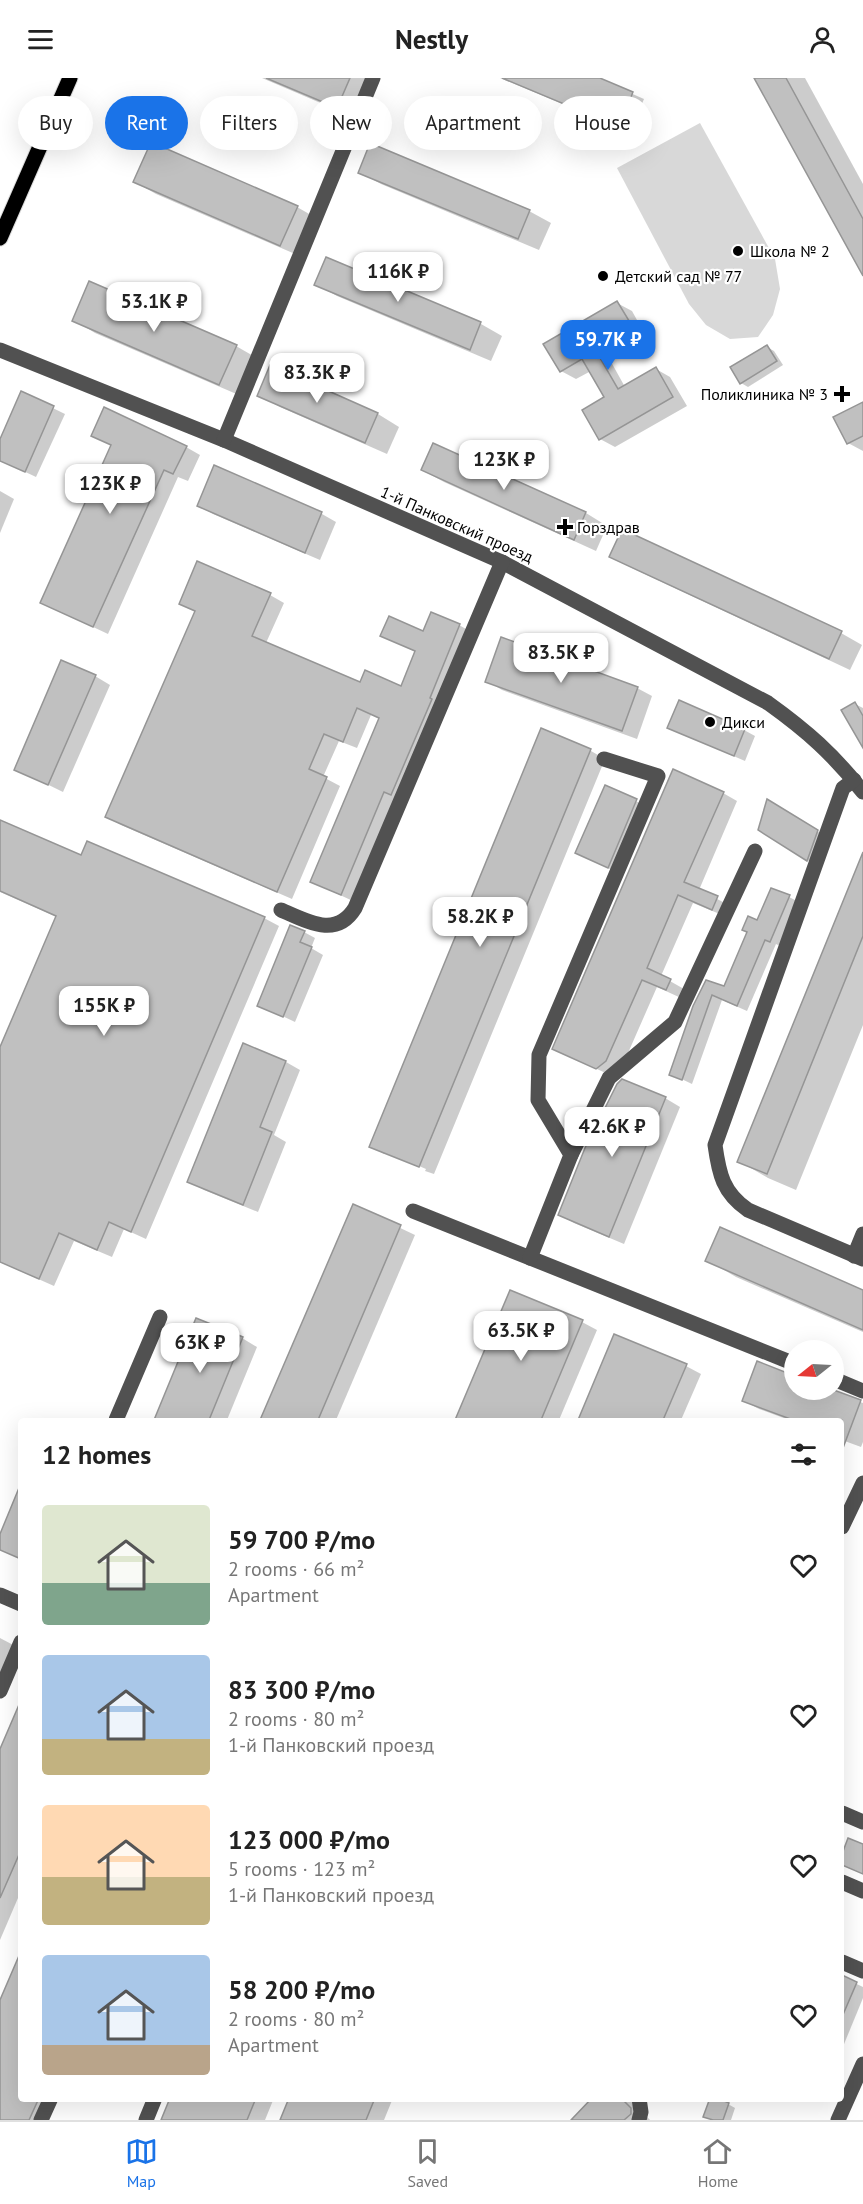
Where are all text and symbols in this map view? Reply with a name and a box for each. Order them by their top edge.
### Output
text: Nestly [395,22,468,56]
icon: menu [24,23,57,56]
icon: person [806,23,839,56]
chip: Buy [18,96,93,150]
chip: Rent [105,96,188,150]
chip: Filters [200,96,298,150]
chip: New [310,96,392,150]
chip: Apartment [404,96,542,150]
chip: House [554,96,652,150]
place label: Школа № 2 [750,241,830,261]
marker: Школа № 2 [731,244,745,258]
pin: 116K ₽ [349,252,447,303]
text: 116K ₽ [367,258,429,284]
place label: Детский сад № 77 [615,266,742,286]
marker: Детский сад № 77 [596,269,610,283]
pin: 53.1K ₽ [99,282,209,333]
text: 53.1K ₽ [120,288,188,314]
pin: 59.7K ₽ [553,320,663,371]
text: 59.7K ₽ [574,326,642,352]
pin: 83.3K ₽ [262,353,372,404]
text: 83.3K ₽ [283,359,351,385]
place label: Поликлиника № 3 [701,384,828,404]
marker: Поликлиника № 3 [833,385,851,403]
pin: 123K ₽ [455,440,553,491]
text: 123K ₽ [473,446,535,472]
pin: 123K ₽ [61,464,159,515]
text: 123K ₽ [79,470,141,496]
street label: 1-й Панковский проезд [378,481,537,567]
place label: Горздрав [577,517,640,537]
marker: Горздрав [558,520,572,534]
pin: 83.5K ₽ [506,633,616,684]
text: 83.5K ₽ [527,639,595,665]
place label: Дикси [722,712,765,732]
marker: Дикси [703,715,717,729]
pin: 58.2K ₽ [425,897,535,948]
text: 58.2K ₽ [446,903,514,929]
pin: 155K ₽ [55,986,153,1037]
text: 155K ₽ [73,992,135,1018]
pin: 42.6K ₽ [557,1107,667,1158]
text: 42.6K ₽ [578,1113,646,1139]
pin: 63.5K ₽ [466,1311,576,1362]
text: 63.5K ₽ [487,1317,555,1343]
pin: 63K ₽ [158,1323,242,1374]
text: 63K ₽ [175,1329,225,1355]
north arrow [784,1340,844,1400]
map controls [784,1340,844,1400]
text: 12 homes [42,1438,151,1471]
icon: filters [787,1438,820,1471]
text: 59 700 ₽/mo [228,1523,375,1556]
icon: home [90,1529,162,1601]
icon: heart [787,1549,820,1582]
text: 2 rooms · 66 m² [228,1556,364,1582]
text: Apartment [228,1582,319,1608]
text: 83 300 ₽/mo [228,1673,375,1706]
icon: home [90,1679,162,1751]
icon: heart [787,1699,820,1732]
text: 2 rooms · 80 m² [228,1706,364,1732]
text: 1-й Панковский проезд [228,1732,434,1758]
text: 123 000 ₽/mo [228,1823,390,1856]
icon: home [90,1829,162,1901]
icon: heart [787,1849,820,1882]
text: 5 rooms · 123 m² [228,1856,375,1882]
text: 1-й Панковский проезд [228,1882,434,1908]
text: 58 200 ₽/mo [228,1973,375,2006]
icon: home [90,1979,162,2051]
icon: heart [787,1999,820,2032]
text: 2 rooms · 80 m² [228,2006,364,2032]
text: Apartment [228,2032,319,2058]
tab: Map [125,2135,158,2191]
tab: Saved [407,2135,448,2191]
tab: Home [698,2135,738,2191]

